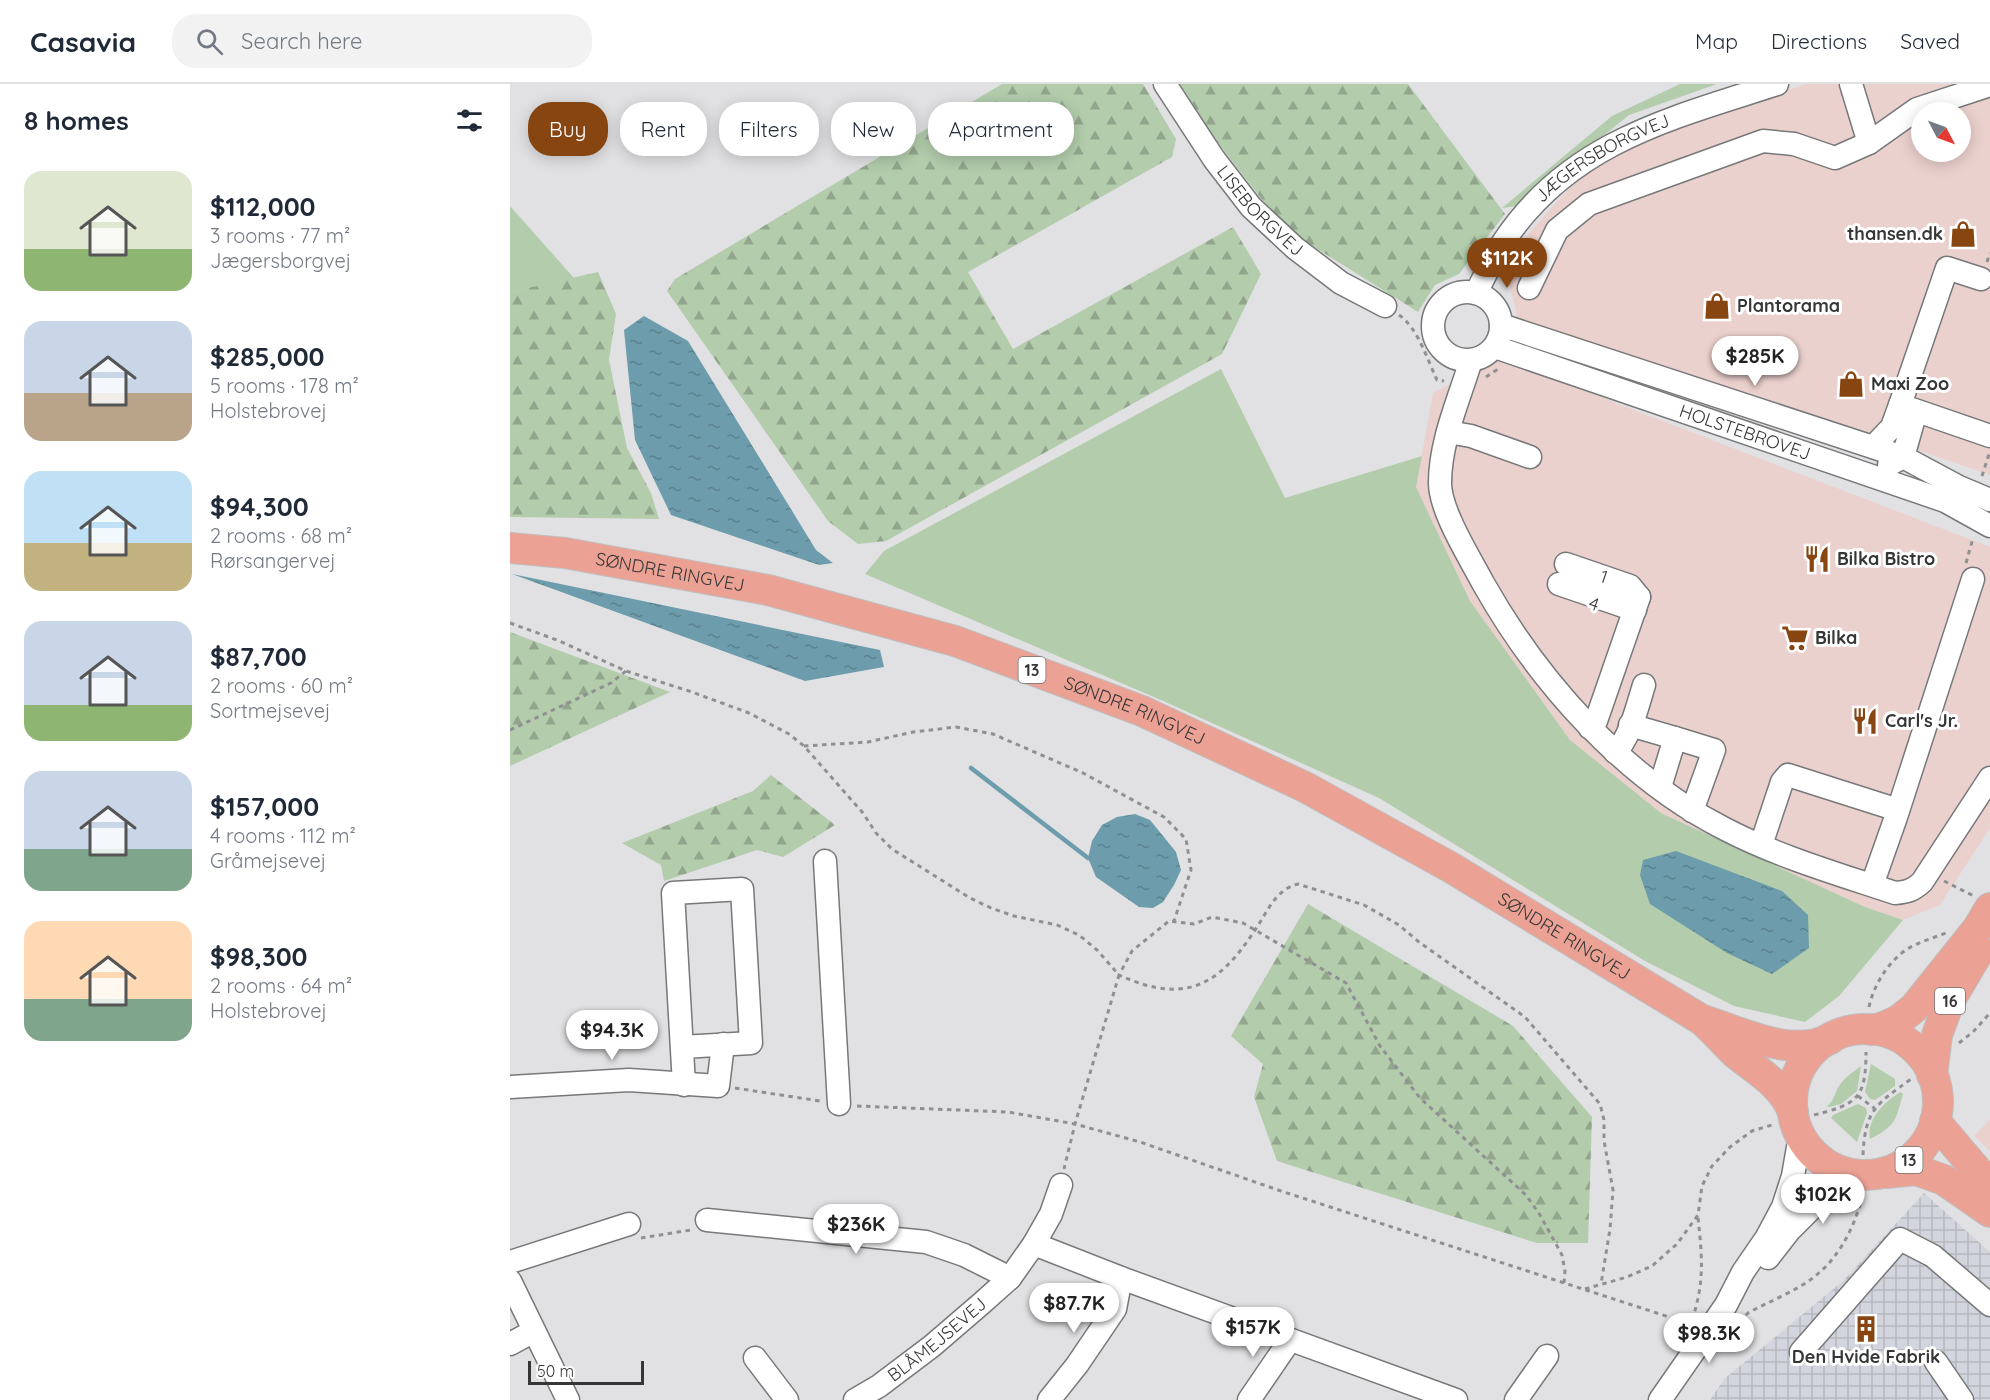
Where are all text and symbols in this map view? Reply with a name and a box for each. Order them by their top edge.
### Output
search box [172,14,592,68]
text: Casavia [30,24,136,59]
icon: search [193,25,226,58]
text: Search here [241,27,363,55]
text: Map [1695,28,1738,54]
text: Directions [1771,28,1867,54]
text: Saved [1900,28,1960,54]
chip: Buy [528,102,608,156]
chip: Rent [620,102,707,156]
chip: Filters [719,102,819,156]
chip: New [831,102,916,156]
chip: Apartment [928,102,1074,156]
north arrow [1911,102,1971,162]
map controls [1911,102,1971,162]
text: 8 homes [24,104,129,137]
icon: filters [453,104,486,137]
street label: JÆGERSBORGVEJ [1530,109,1672,207]
street label: LISEBORGVEJ [1212,161,1308,261]
text: $112,000 [210,190,316,223]
icon: home [72,195,144,267]
shop icon: thansen.dk [1948,219,1978,249]
place label: thansen.dk [1847,222,1943,245]
text: 3 rooms · 77 m² [210,223,350,248]
pin: $112K [1465,238,1549,289]
text: $112K [1481,245,1533,270]
text: Jægersborgvej [210,248,351,273]
shop icon: Plantorama [1702,291,1732,321]
place label: Plantorama [1737,294,1840,317]
pin: $285K [1713,336,1797,387]
text: $285,000 [210,340,325,373]
text: $285K [1726,343,1784,368]
icon: home [72,345,144,417]
shop icon: Maxi Zoo [1836,369,1866,399]
place label: Maxi Zoo [1871,372,1949,395]
text: 5 rooms · 178 m² [210,373,359,398]
text: Holstebrovej [210,398,327,423]
street label: HOLSTEBROVEJ [1676,399,1814,465]
text: $94,300 [210,490,309,523]
icon: home [72,495,144,567]
text: 2 rooms · 68 m² [210,523,352,548]
restaurant icon: Bilka Bistro [1802,544,1832,574]
street label: SØNDRE RINGVEJ [594,547,746,596]
place label: Bilka Bistro [1837,547,1935,570]
text: Rørsangervej [210,548,336,573]
street label: 1 [1597,565,1611,588]
street label: 4 [1586,591,1602,616]
supermarket icon: Bilka [1780,623,1810,653]
place label: Bilka [1815,626,1857,649]
text: $87,700 [210,640,307,673]
icon: home [72,645,144,717]
road number: 13 [1018,657,1046,683]
street label: SØNDRE RINGVEJ [1061,671,1209,750]
text: 2 rooms · 60 m² [210,673,353,698]
text: Sortmejsevej [210,698,331,723]
restaurant icon: Carl's Jr. [1850,706,1880,736]
place label: Carl's Jr. [1885,709,1958,732]
text: $157,000 [210,790,319,823]
icon: home [72,795,144,867]
text: 4 rooms · 112 m² [210,823,356,848]
text: Gråmejsevej [210,848,326,873]
street label: SØNDRE RINGVEJ [1494,887,1635,985]
text: $98,300 [210,940,308,973]
icon: home [72,945,144,1017]
text: 2 rooms · 64 m² [210,973,352,998]
road number: 16 [1935,988,1965,1014]
text: Holstebrovej [210,998,327,1023]
pin: $94.3K [563,1010,661,1061]
text: $94.3K [580,1017,644,1042]
road number: 13 [1896,1147,1922,1173]
pin: $102K [1781,1174,1865,1225]
text: $102K [1795,1181,1851,1206]
pin: $236K [814,1204,898,1255]
text: $236K [827,1211,885,1236]
pin: $87.7K [1025,1283,1123,1334]
text: $87.7K [1043,1290,1105,1315]
street label: BLÅMEJSEVEJ [883,1292,991,1386]
pin: $157K [1211,1307,1295,1358]
pin: $98.3K [1660,1313,1758,1364]
text: $157K [1225,1314,1281,1339]
building icon: Den Hvide Fabrik [1851,1314,1881,1344]
text: $98.3K [1677,1320,1741,1345]
place label: Den Hvide Fabrik [1792,1345,1940,1368]
scale bar [528,1358,644,1386]
text: 50 m [537,1361,574,1381]

